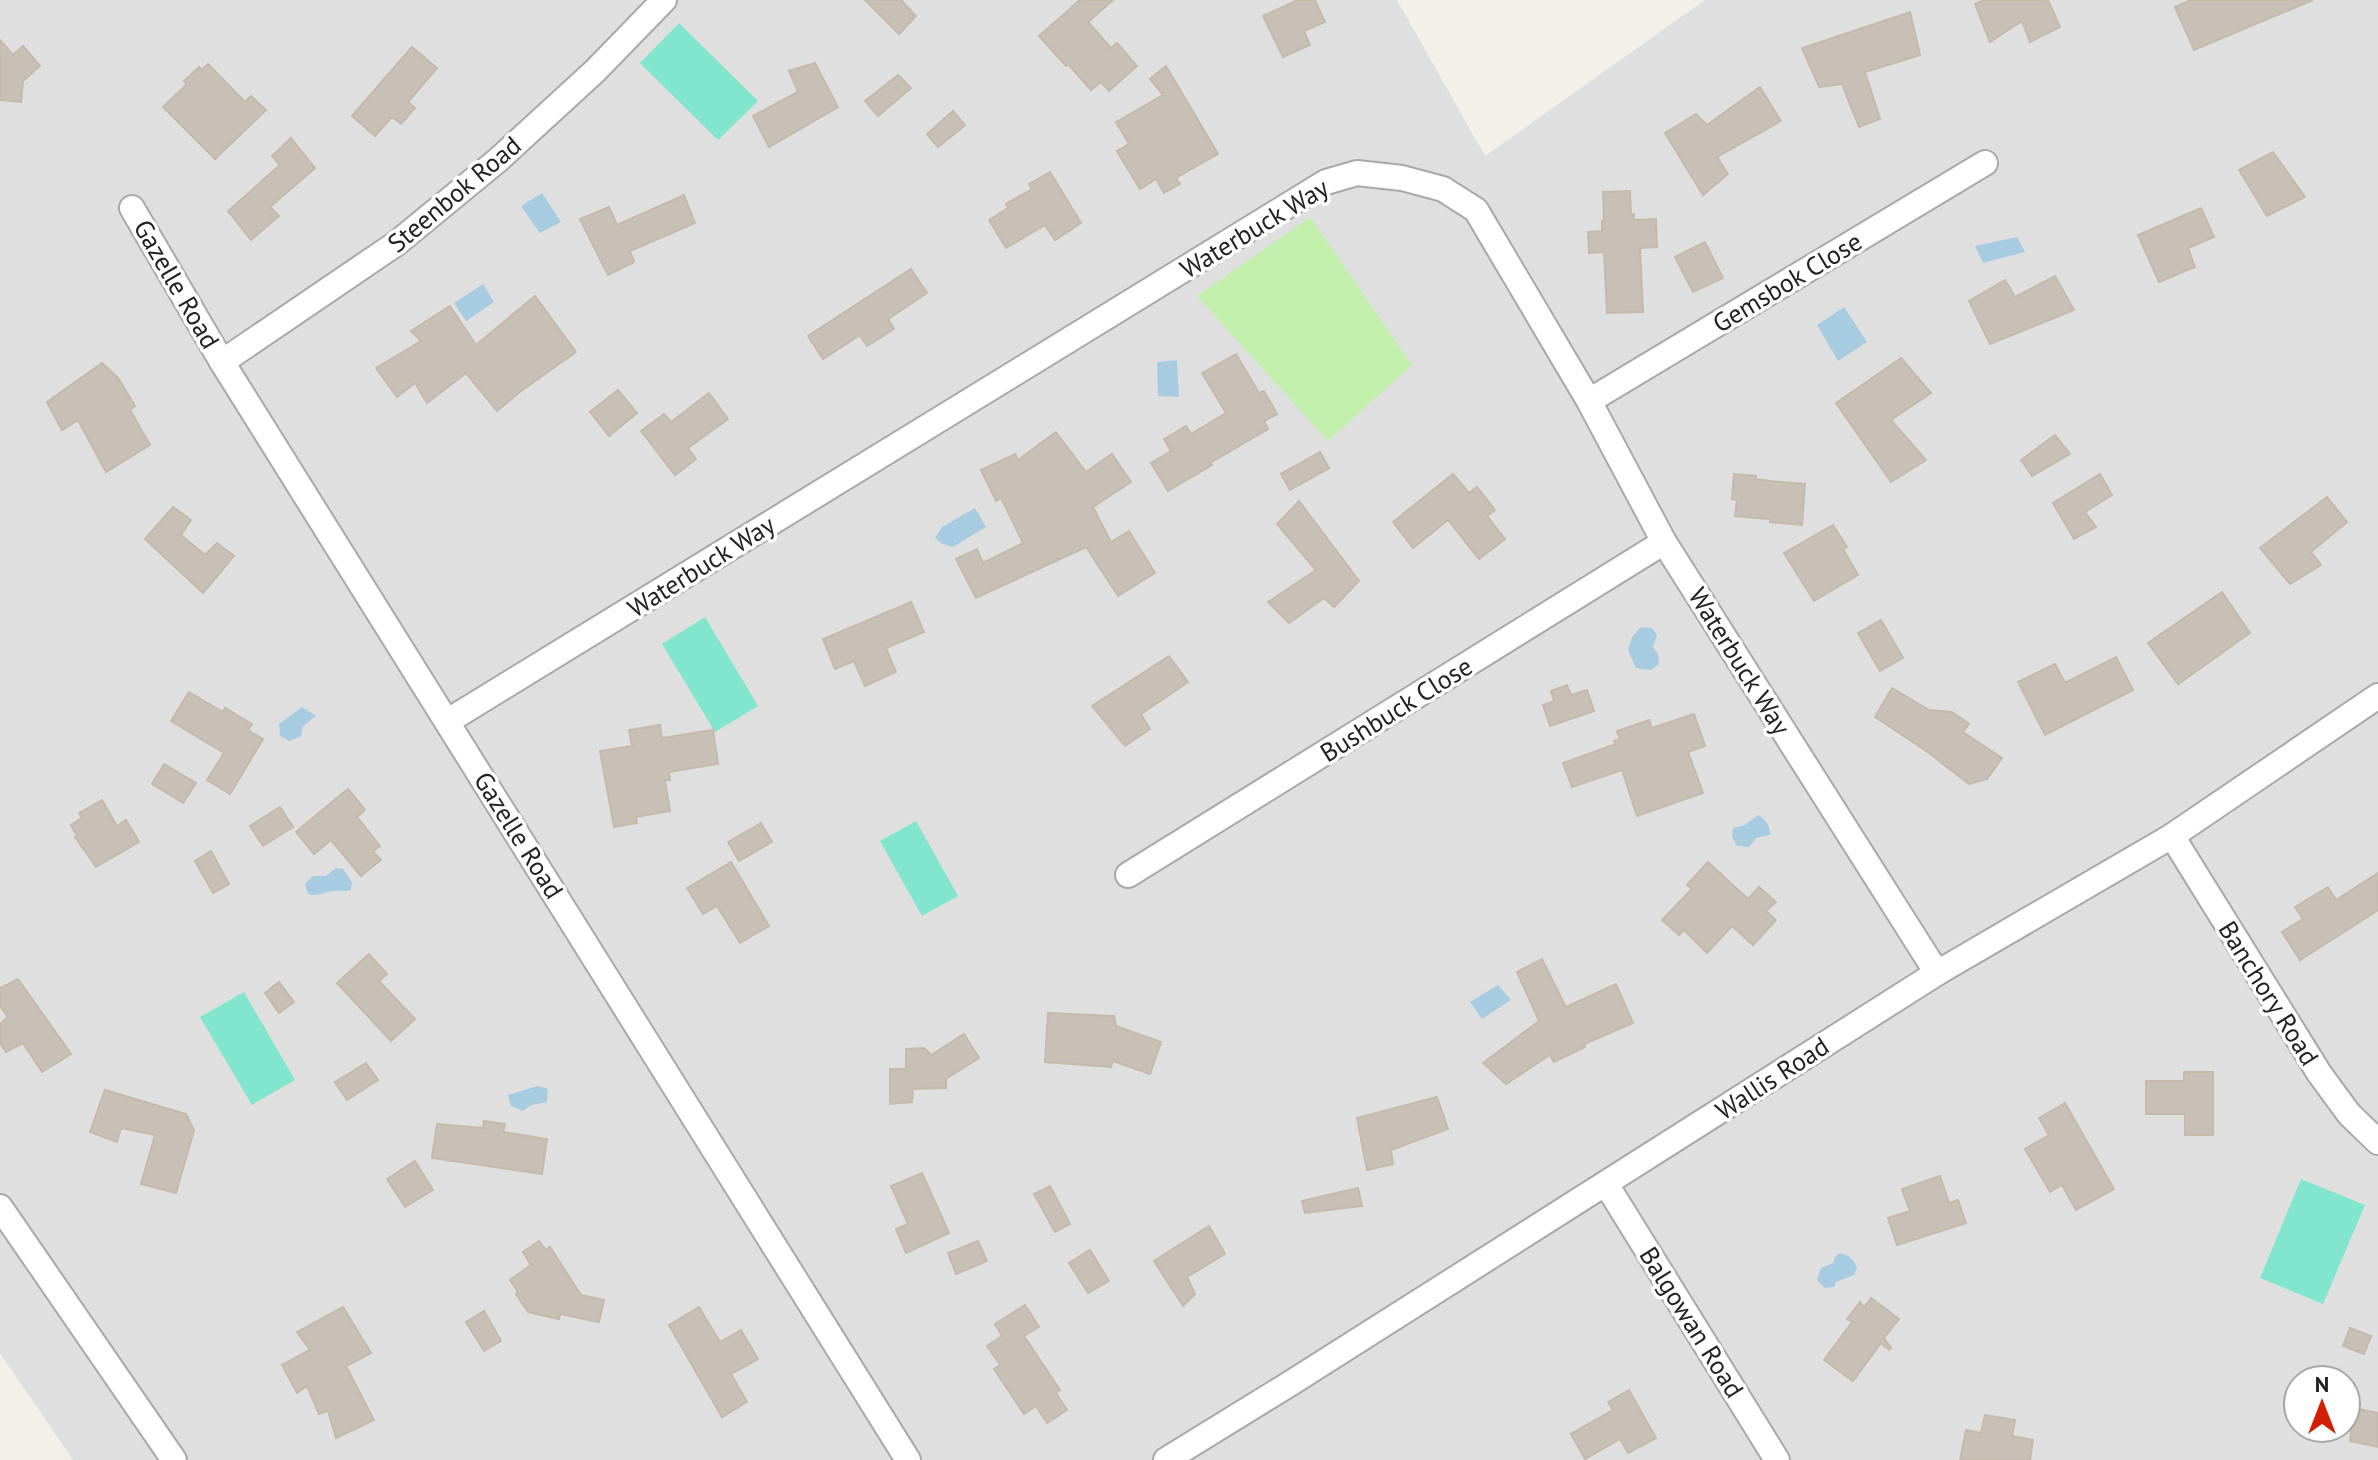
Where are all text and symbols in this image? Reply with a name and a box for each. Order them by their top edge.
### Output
street label: Steenbok Road [380,129,528,259]
street label: Waterbuck Way [1174,171,1334,285]
street label: Gazelle Road [127,214,227,354]
street label: Gemsbok Close [1706,225,1868,339]
street label: Waterbuck Way [621,508,781,624]
street label: Waterbuck Way [1682,581,1798,741]
street label: Bushbuck Close [1314,649,1478,769]
street label: Gazelle Road [467,765,571,905]
street label: Banchory Road [2212,915,2326,1071]
street label: Wallis Road [1709,1029,1835,1127]
street label: Balgowan Road [1633,1241,1751,1403]
north arrow [2282,1364,2362,1444]
text: N [2315,1370,2329,1398]

